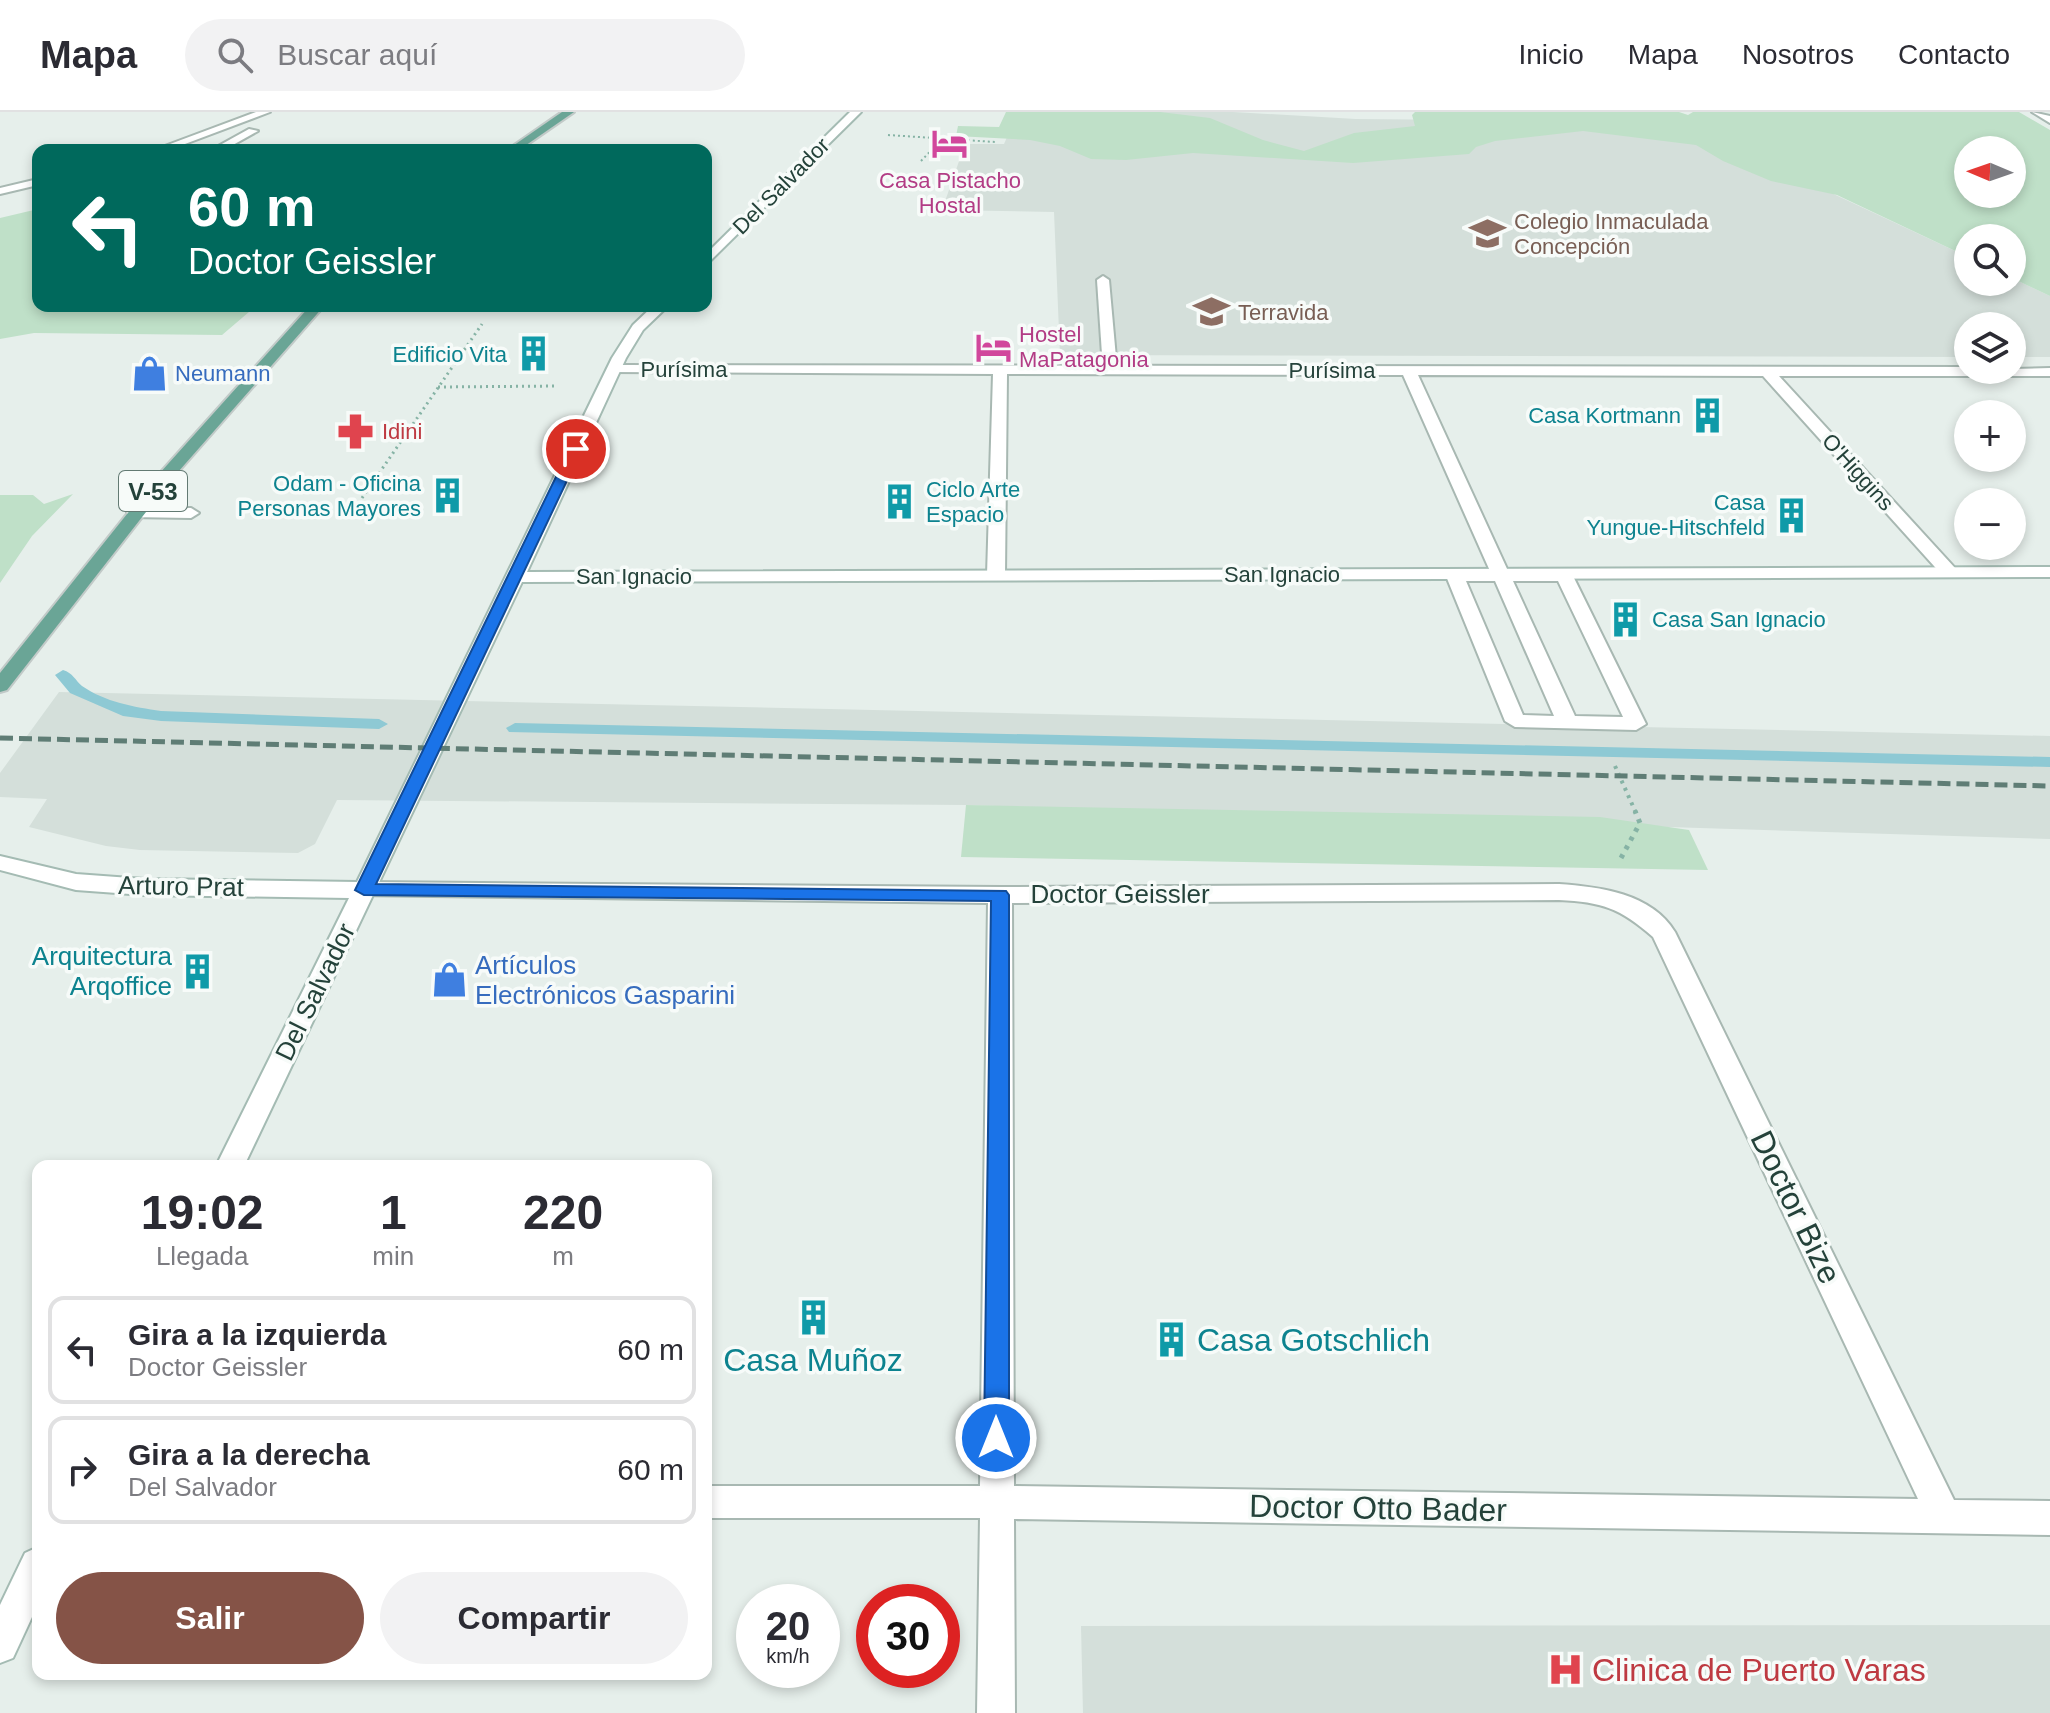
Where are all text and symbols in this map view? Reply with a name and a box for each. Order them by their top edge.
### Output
search box [185,19,745,91]
icon: search [213,33,257,77]
text: Mapa [40,34,137,76]
text: Buscar aquí [277,38,437,71]
text: Inicio [1518,39,1584,70]
text: Mapa [1628,39,1698,70]
text: Nosotros [1742,39,1854,70]
text: Contacto [1898,39,2010,70]
hotel icon: Casa Pistacho Hostal [931,125,969,163]
street label: Del Salvador [728,133,834,239]
north arrow [1954,136,2026,208]
map controls [1954,136,2026,560]
place label: Casa Pistacho Hostal [879,168,1021,218]
text: 60 m [188,175,316,238]
icon: left [56,176,160,280]
place label: Colegio Inmaculada Concepción [1514,209,1709,259]
school or university icon: Colegio Inmaculada Concepción [1469,215,1507,253]
button: search [1954,224,2026,296]
text: Doctor Geissler [188,241,436,282]
school or university icon: Terravida [1193,293,1231,331]
place label: Terravida [1238,300,1329,325]
button: layers [1954,312,2026,384]
place label: Hostel MaPatagonia [1019,322,1149,372]
hotel icon: Hostel MaPatagonia [974,328,1012,366]
building icon: Edificio Vita [514,335,552,373]
place label: Edificio Vita [392,342,508,367]
shop icon: Neumann [130,354,168,392]
street label: Purísima [641,357,728,382]
street label: Purísima [1289,358,1376,383]
place label: Neumann [175,361,270,386]
building icon: Casa Kortmann [1688,396,1726,434]
button: + [1954,400,2026,472]
place label: Casa Kortmann [1528,403,1681,428]
pharmacy icon: Idini [337,412,375,450]
pin [542,415,610,483]
place label: Idini [382,419,422,444]
icon: arrive [554,427,598,471]
street label: O'Higgins [1817,428,1899,516]
road number: V-53 [119,471,187,511]
place label: Odam - Oficina Personas Mayores [238,471,422,521]
building icon: Odam - Oficina Personas Mayores [428,477,466,515]
place label: Ciclo Arte Espacio [926,477,1020,527]
building icon: Ciclo Arte Espacio [881,483,919,521]
button: − [1954,488,2026,560]
place label: Casa Yungue-Hitschfeld [1586,490,1766,540]
building icon: Casa Yungue-Hitschfeld [1772,496,1810,534]
street label: San Ignacio [1224,562,1340,587]
street label: San Ignacio [576,564,692,589]
building icon: Casa San Ignacio [1607,600,1645,638]
place label: Casa San Ignacio [1652,607,1826,632]
street label: Arturo Prat [118,870,245,902]
street label: Doctor Geissler [1030,879,1210,909]
street label: Del Salvador [269,918,361,1065]
place label: Arquitectura Arqoffice [32,941,173,1001]
place label: Artículos Electrónicos Gasparini [475,950,735,1010]
building icon: Arquitectura Arqoffice [179,952,217,990]
shop icon: Artículos Electrónicos Gasparini [430,961,468,999]
street label: Doctor Bize [1744,1125,1848,1289]
text: 19:02 [141,1186,264,1239]
text: 1 [380,1186,407,1239]
text: 220 [523,1186,603,1239]
text: Llegada [156,1241,248,1271]
text: min [372,1241,414,1271]
text: m [552,1241,574,1271]
building icon: Casa Muñoz [794,1299,832,1337]
text: Gira a la izquierda [128,1318,386,1351]
building icon: Casa Gotschlich [1152,1321,1190,1359]
place label: Casa Gotschlich [1197,1322,1430,1358]
icon: left [60,1328,104,1372]
text: 60 m [617,1333,684,1366]
place label: Casa Muñoz [723,1342,903,1378]
text: Doctor Geissler [128,1352,307,1382]
position arrow [954,1396,1038,1480]
text: Gira a la derecha [128,1438,370,1471]
icon: right [60,1448,104,1492]
text: 60 m [617,1453,684,1486]
text: Del Salvador [128,1472,277,1502]
street label: Doctor Otto Bader [1249,1488,1508,1528]
button: Salir [56,1572,364,1664]
button: Compartir [380,1572,688,1664]
speed limit sign: 30 [856,1584,960,1688]
text: 20 [766,1604,810,1648]
text: km/h [766,1645,810,1667]
hospital icon: Clinica de Puerto Varas [1547,1651,1585,1689]
place label: Clinica de Puerto Varas [1592,1652,1926,1688]

